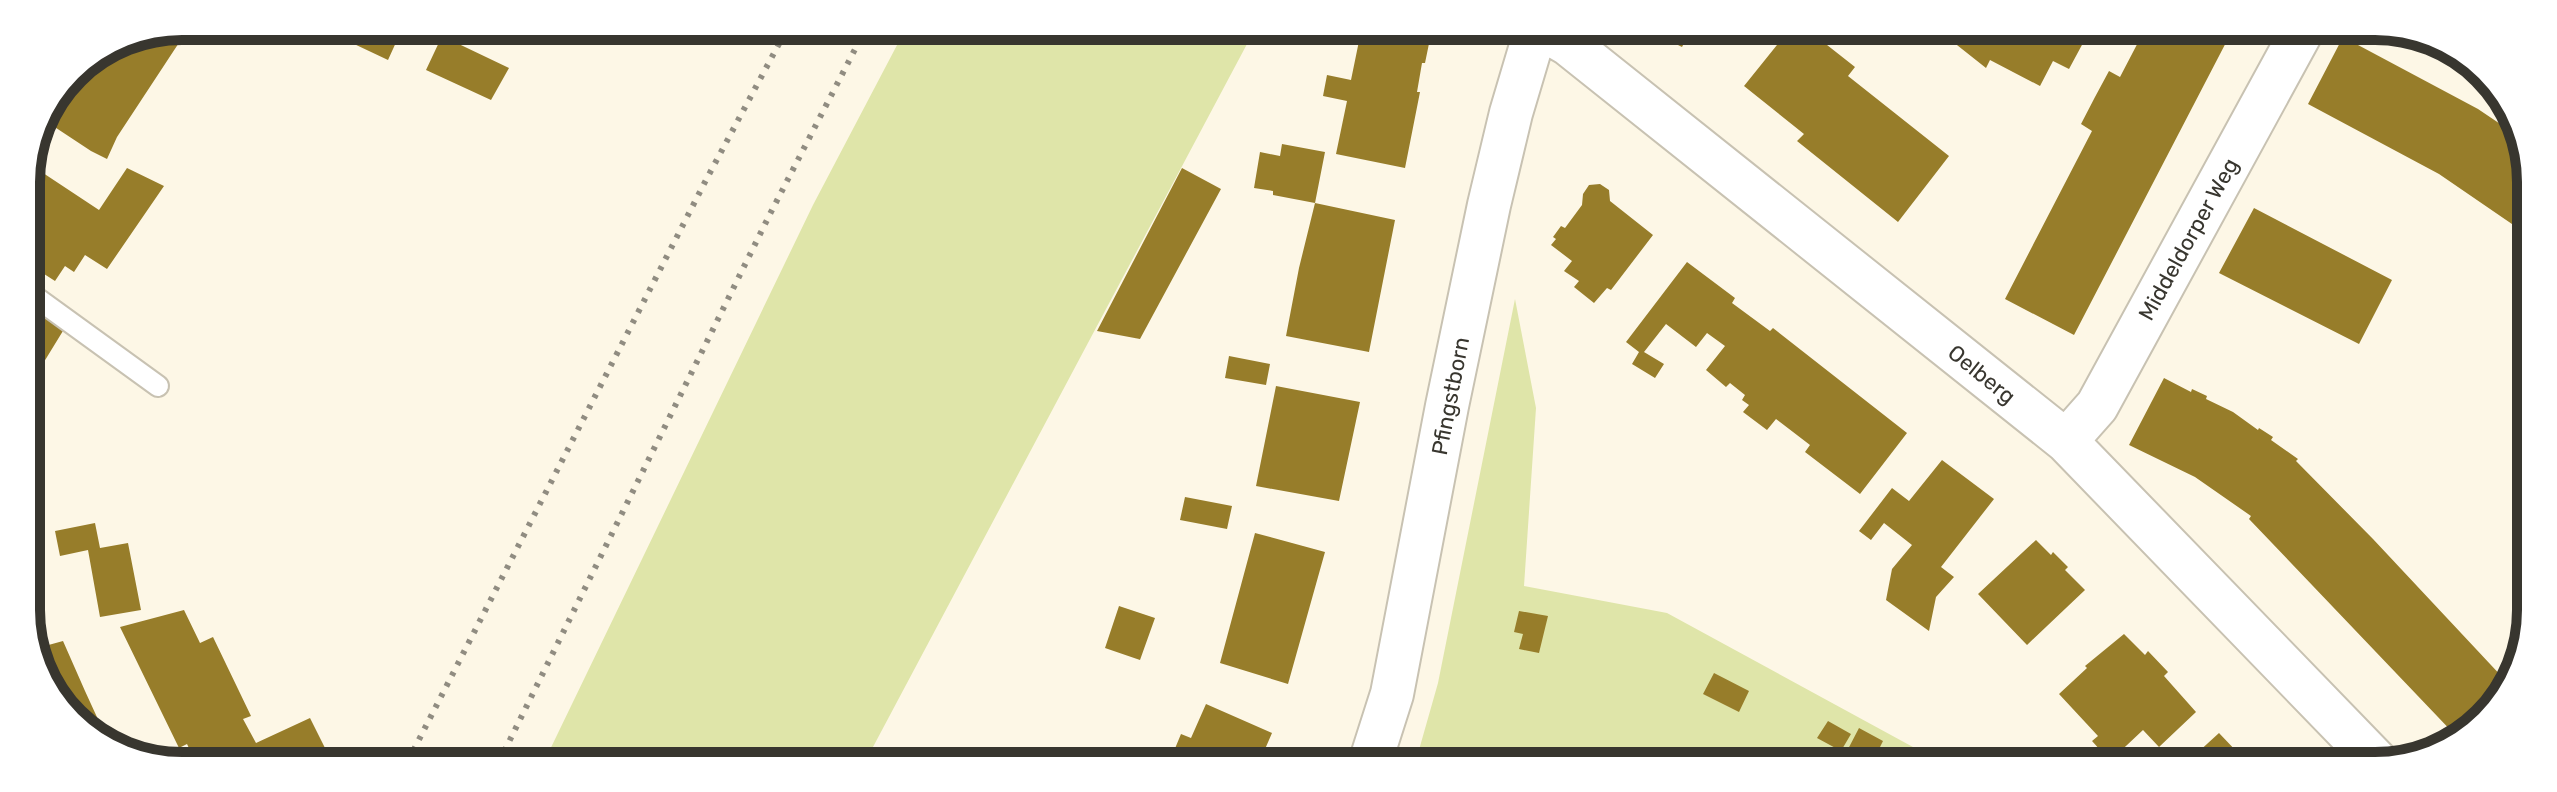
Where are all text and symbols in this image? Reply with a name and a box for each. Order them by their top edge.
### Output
street label: Middeldorper Weg [2133,153,2244,325]
street label: Pfingstborn [1426,335,1475,458]
street label: Oelberg [1942,339,2021,410]

